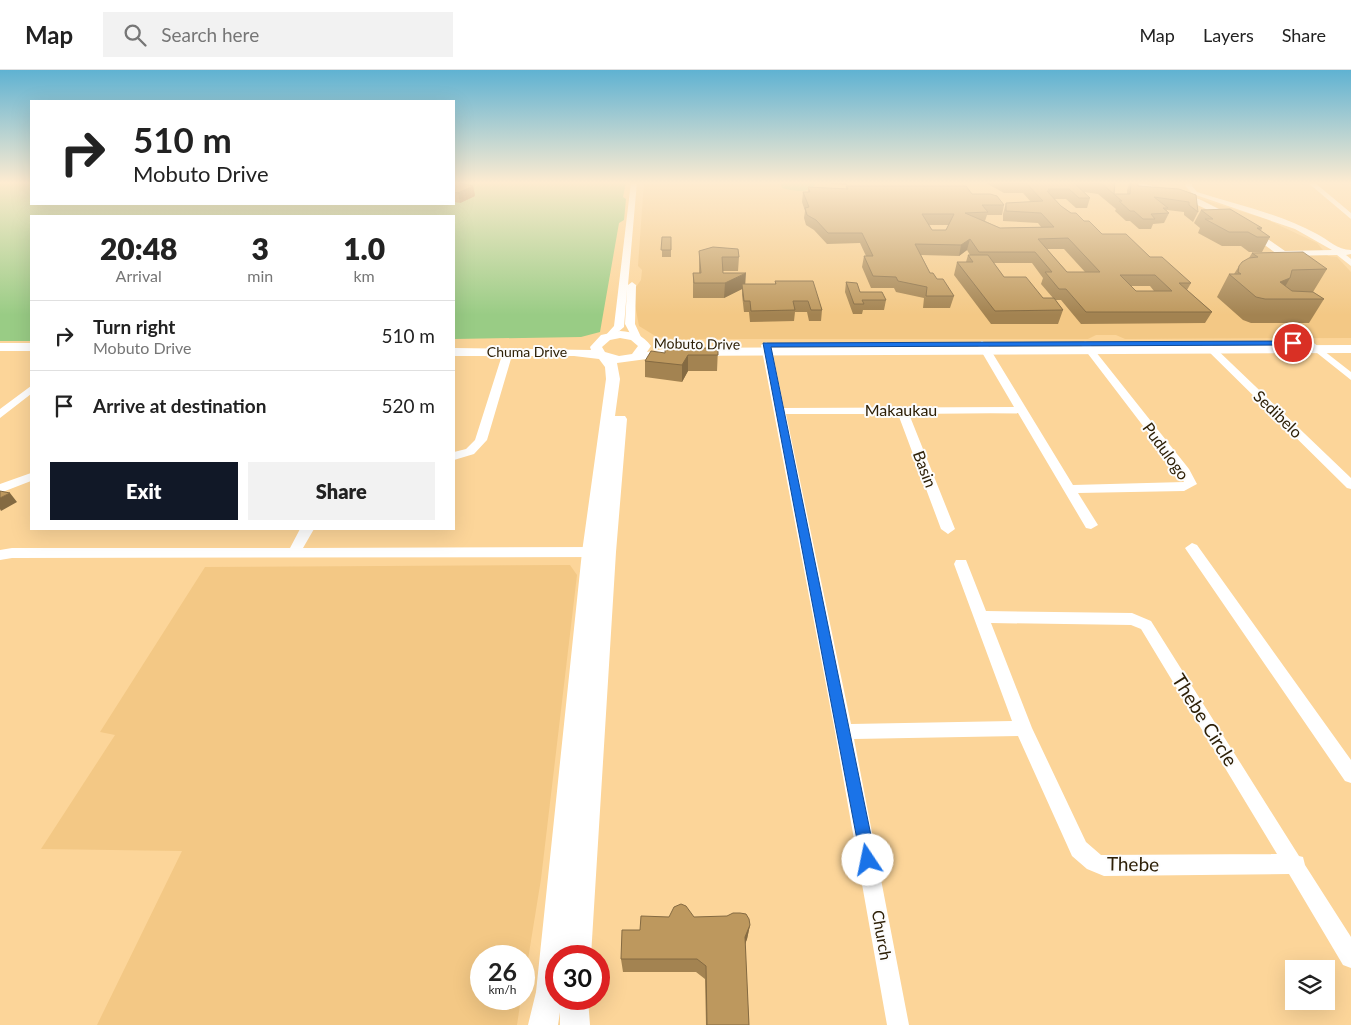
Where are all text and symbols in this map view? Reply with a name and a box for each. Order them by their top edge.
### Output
search box [103,12,453,57]
text: Map [25,20,73,49]
icon: search [121,21,149,49]
text: Search here [161,23,259,46]
text: Map [1139,24,1175,46]
text: Layers [1203,24,1254,46]
text: Share [1282,24,1326,46]
text: 510 m [133,118,232,160]
icon: right [50,120,115,185]
text: Mobuto Drive [133,160,269,187]
text: 20:48 [100,230,177,266]
text: 3 [252,230,269,266]
text: 1.0 [343,230,385,266]
text: Arrival [116,266,162,285]
text: min [247,266,273,285]
text: km [353,266,375,285]
text: Turn right [93,315,175,338]
icon: right [50,322,78,350]
pin [1272,322,1314,364]
text: 510 m [381,324,435,347]
icon: arrive [1279,329,1307,357]
street label: Mobuto Drive [654,334,740,353]
text: Mobuto Drive [93,338,192,357]
street label: Chuma Drive [487,343,567,360]
street label: Sedibelo [1250,386,1307,441]
icon: arrive [50,392,78,420]
text: Arrive at destination [93,394,266,417]
text: 520 m [381,394,435,417]
street label: Makaukau [865,400,937,419]
street label: Pudulogo [1139,418,1194,483]
street label: Basin [910,448,941,490]
button: Exit [50,462,238,520]
button: Share [248,462,435,520]
street label: Thebe Circle [1168,669,1243,770]
position arrow [841,833,893,885]
street label: Thebe [1107,852,1159,875]
street label: Church [869,908,896,961]
speed limit sign: 30 [545,945,610,1010]
text: 26 [488,956,517,986]
map controls [1285,960,1335,1010]
button: layers [1285,960,1335,1010]
text: km/h [488,982,517,997]

